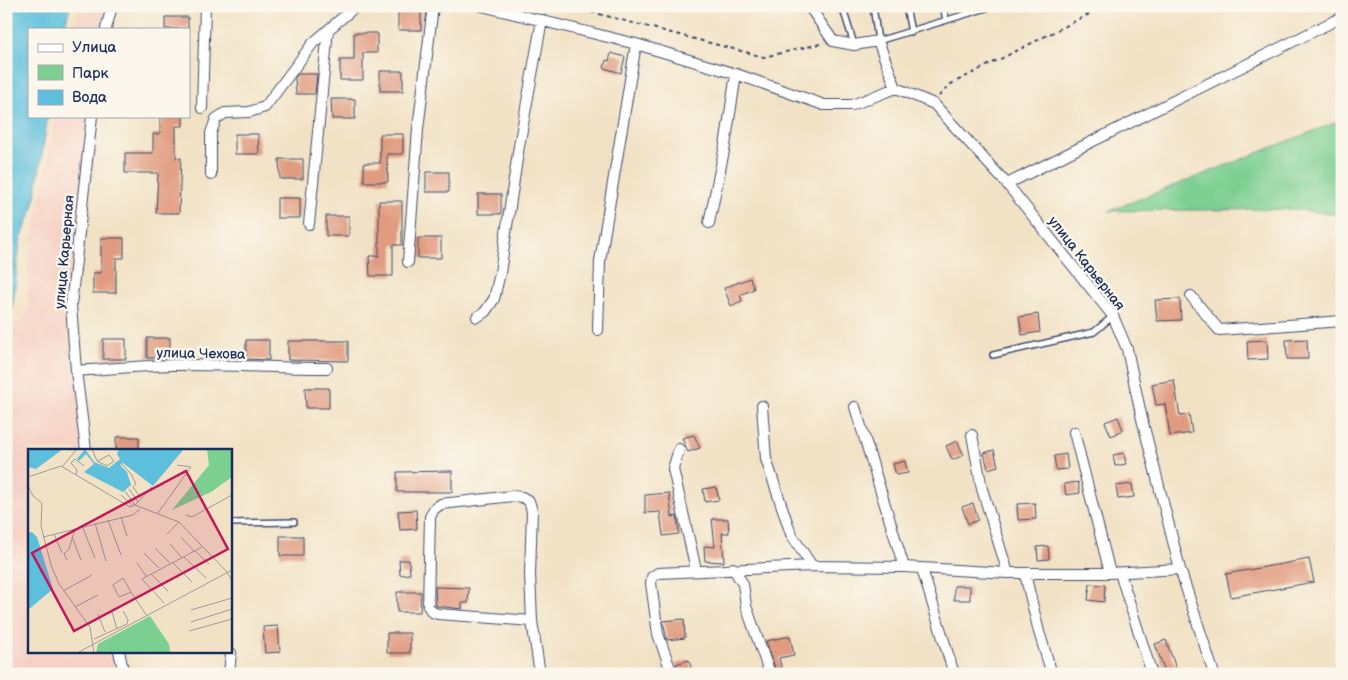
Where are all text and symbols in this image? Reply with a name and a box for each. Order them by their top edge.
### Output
legend [28,28,190,118]
text: Улица [72,38,117,57]
text: Парк [72,64,109,83]
text: Вода [72,88,107,107]
street label: улица Карьерная [51,194,78,310]
street label: улица Карьерная [1045,213,1129,314]
street label: улица Чехова [156,344,246,363]
inset map [28,449,231,652]

